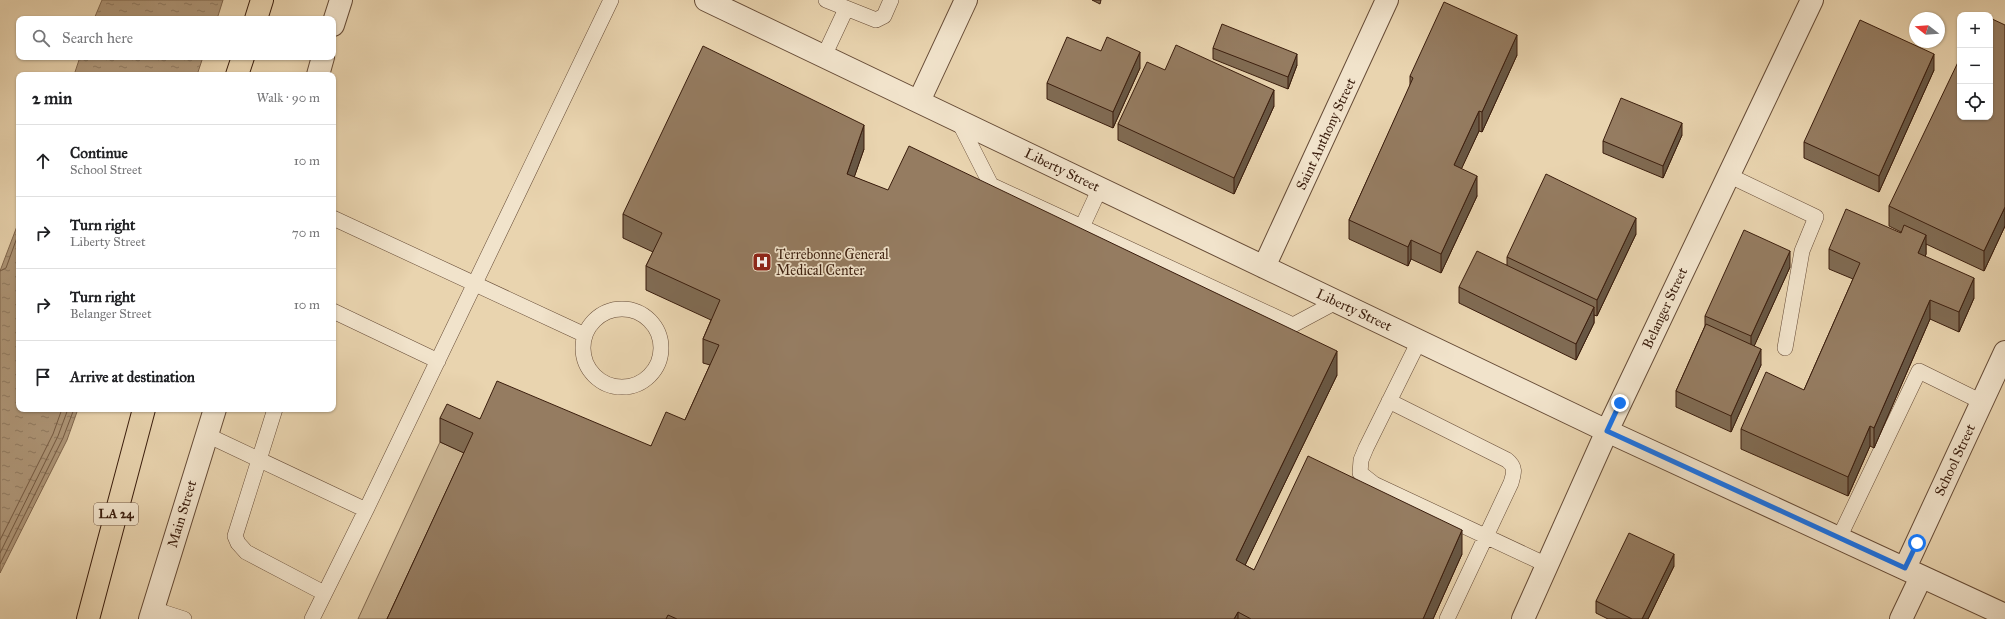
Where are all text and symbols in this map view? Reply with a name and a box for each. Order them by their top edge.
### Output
north arrow [1909,12,1945,48]
map controls [1957,12,1993,120]
button: + [1957,12,1993,48]
search box [16,16,336,60]
icon: search [30,27,52,49]
text: Search here [62,29,133,47]
button: − [1957,48,1993,84]
street label: Saint Anthony Street [1293,75,1359,193]
button: locate [1957,84,1993,120]
text: 2 min [32,88,72,109]
text: Walk · 90 m [257,90,320,106]
text: Continue [70,144,128,162]
street label: Liberty Street [1022,145,1102,195]
icon: ahead [32,150,54,172]
text: 10 m [294,153,320,169]
text: School Street [70,162,142,178]
text: Turn right [70,216,135,234]
icon: right [32,222,54,244]
text: 70 m [292,225,320,241]
text: Liberty Street [70,234,146,250]
place label: Terrebonne General Medical Center [776,246,889,279]
hospital icon: Terrebonne General Medical Center [751,251,773,273]
street label: Belanger Street [1639,265,1691,351]
street label: Liberty Street [1314,285,1394,335]
text: Turn right [70,288,135,306]
icon: right [32,294,54,316]
text: 10 m [294,297,320,313]
text: Belanger Street [70,306,152,322]
icon: arrive [32,366,54,388]
text: Arrive at destination [70,368,195,386]
route end [1611,394,1629,412]
street label: School Street [1931,421,1979,499]
street label: Main Street [164,478,200,550]
road number: LA 24 [94,503,138,525]
route start [1908,534,1926,552]

